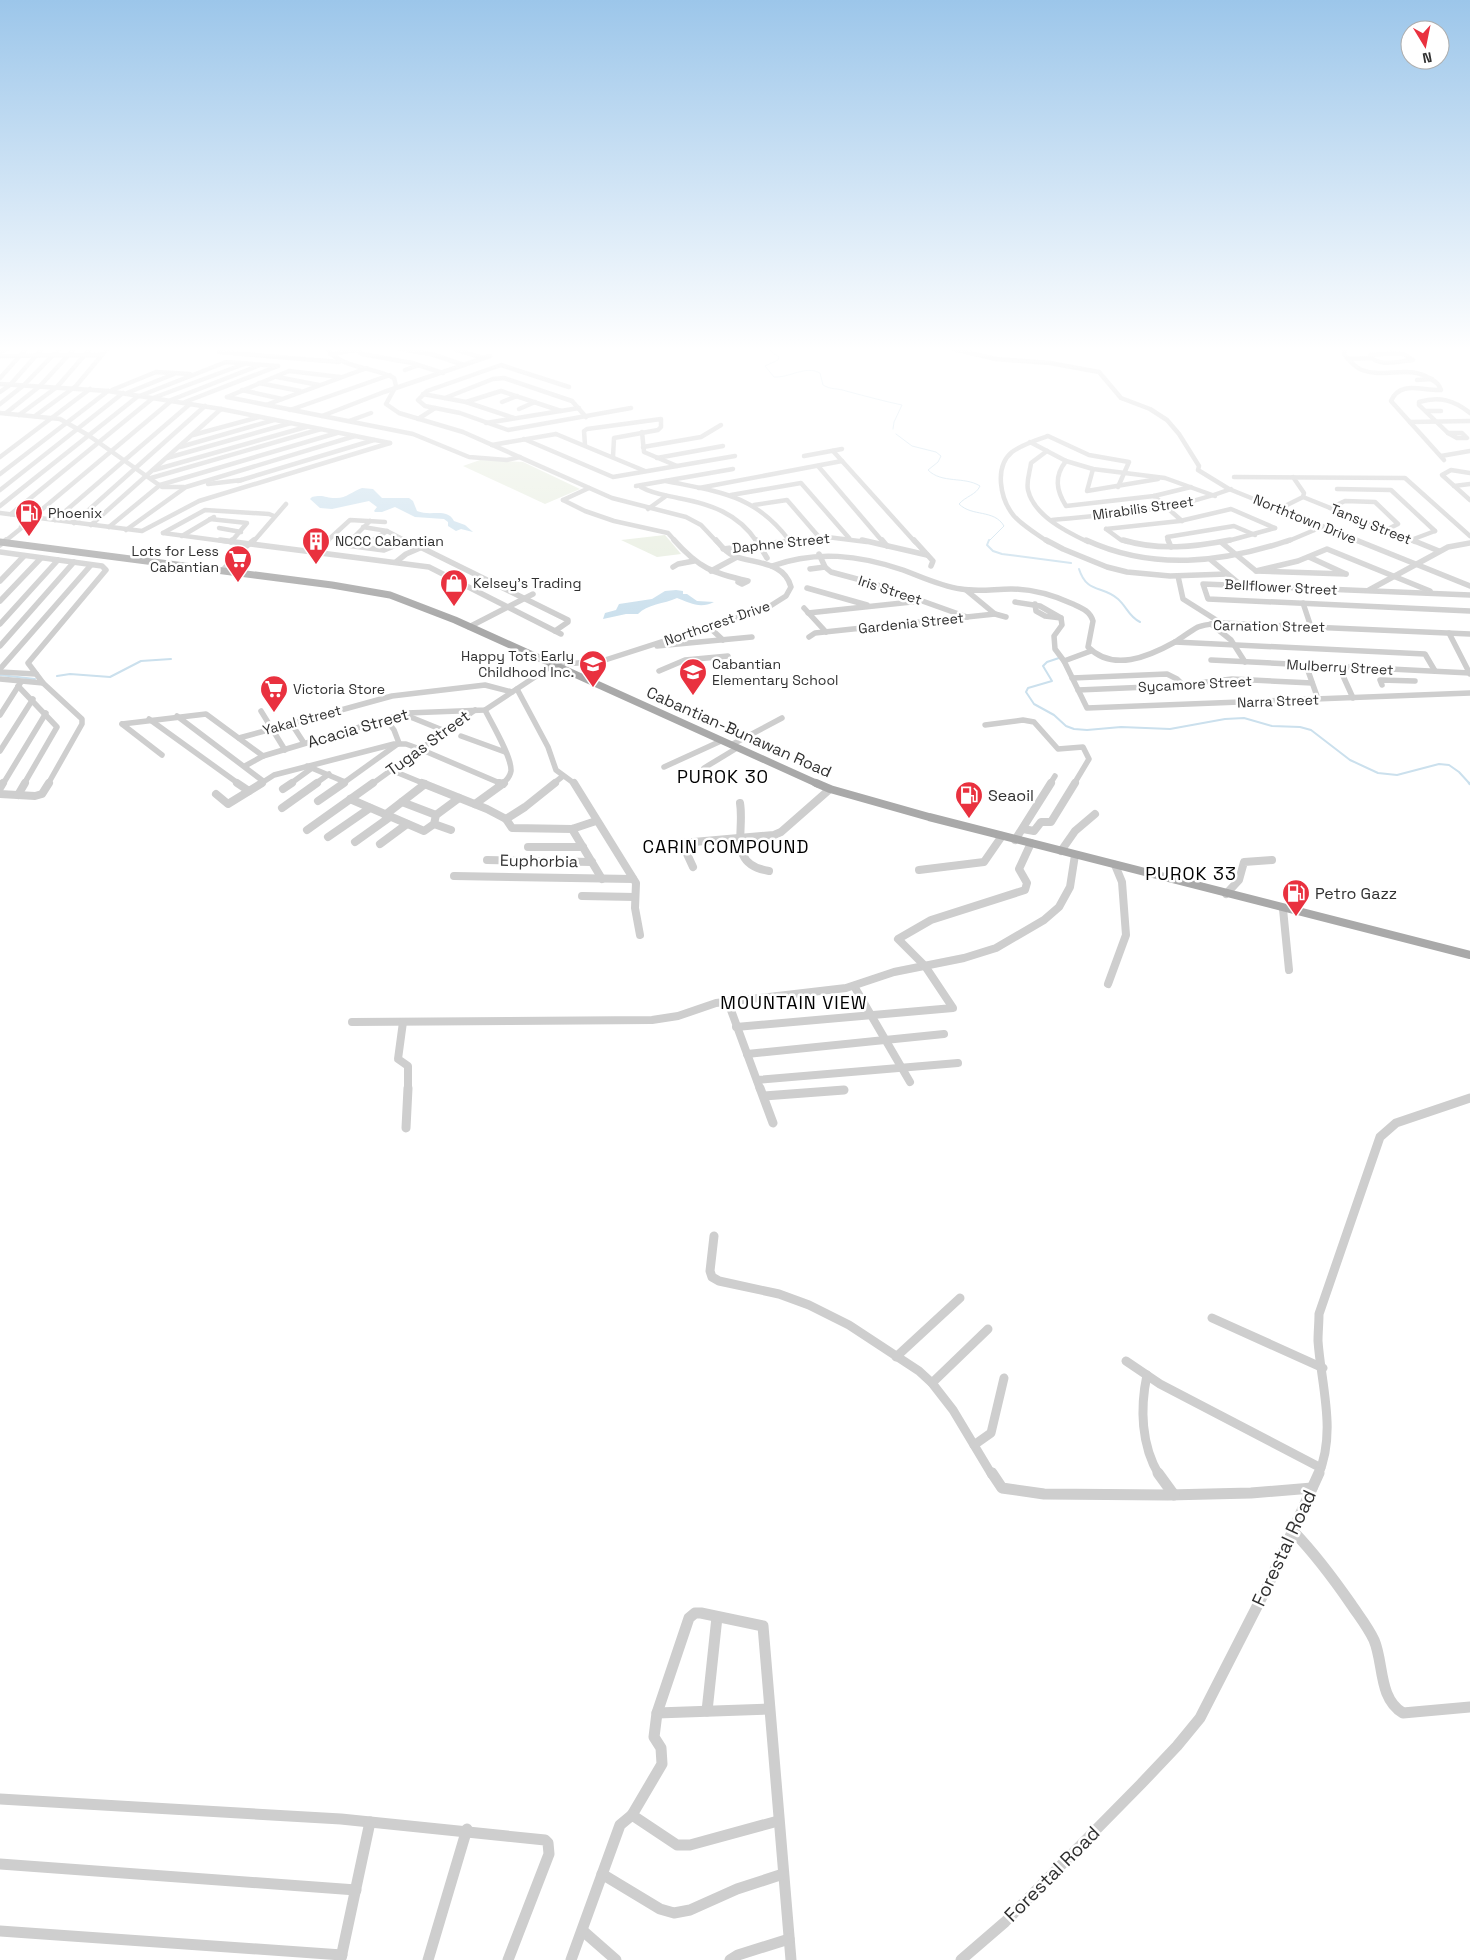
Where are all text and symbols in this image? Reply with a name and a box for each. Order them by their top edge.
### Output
north arrow [1400,20,1450,70]
text: N [1421,48,1433,67]
street label: Northtown Drive [1251,490,1359,548]
street label: Mirabilis Street [1091,492,1195,524]
fuel station icon: Phoenix [14,498,44,537]
street label: Tansy Street [1328,500,1414,548]
place label: Phoenix [48,504,102,522]
building icon: NCCC Cabantian [301,526,331,565]
street label: Daphne Street [731,529,831,557]
place label: NCCC Cabantian [335,532,444,550]
place label: Lots for Less Cabantian [132,542,219,576]
supermarket icon: Lots for Less Cabantian [223,544,253,583]
shop icon: Kelsey's Trading [439,568,469,607]
street label: Iris Street [856,571,924,609]
place label: Kelsey's Trading [473,574,581,592]
street label: Bellflower Street [1224,575,1338,599]
street label: Northcrest Drive [662,596,772,650]
street label: Gardenia Street [857,609,965,637]
street label: Carnation Street [1213,616,1325,636]
place label: Happy Tots Early Childhood Inc. [461,647,574,681]
school or university icon: Happy Tots Early Childhood Inc. [578,649,608,688]
place label: Cabantian Elementary School [712,655,838,689]
street label: Mulberry Street [1286,655,1394,679]
school or university icon: Cabantian Elementary School [678,657,708,696]
street label: Sycamore Street [1138,672,1252,696]
supermarket icon: Victoria Store [259,674,289,713]
place label: Victoria Store [293,680,385,698]
street label: Cabantian-Bunawan Road [643,682,835,782]
street label: Narra Street [1237,691,1319,711]
street label: Yakal Street [261,701,343,739]
street label: Acacia Street [305,704,411,752]
street label: Tugas Street [382,705,474,781]
district label: PUROK 30 [677,765,769,788]
fuel station icon: Seaoil [954,780,984,819]
place label: Seaoil [988,785,1034,806]
district label: CARIN COMPOUND [642,835,810,858]
street label: Euphorbia [500,850,578,872]
district label: PUROK 33 [1145,862,1237,885]
fuel station icon: Petro Gazz [1281,878,1311,917]
place label: Petro Gazz [1315,883,1397,904]
district label: MOUNTAIN VIEW [720,991,868,1014]
street label: Forestal Road [1246,1486,1322,1610]
street label: Forestal Road [999,1821,1105,1927]

